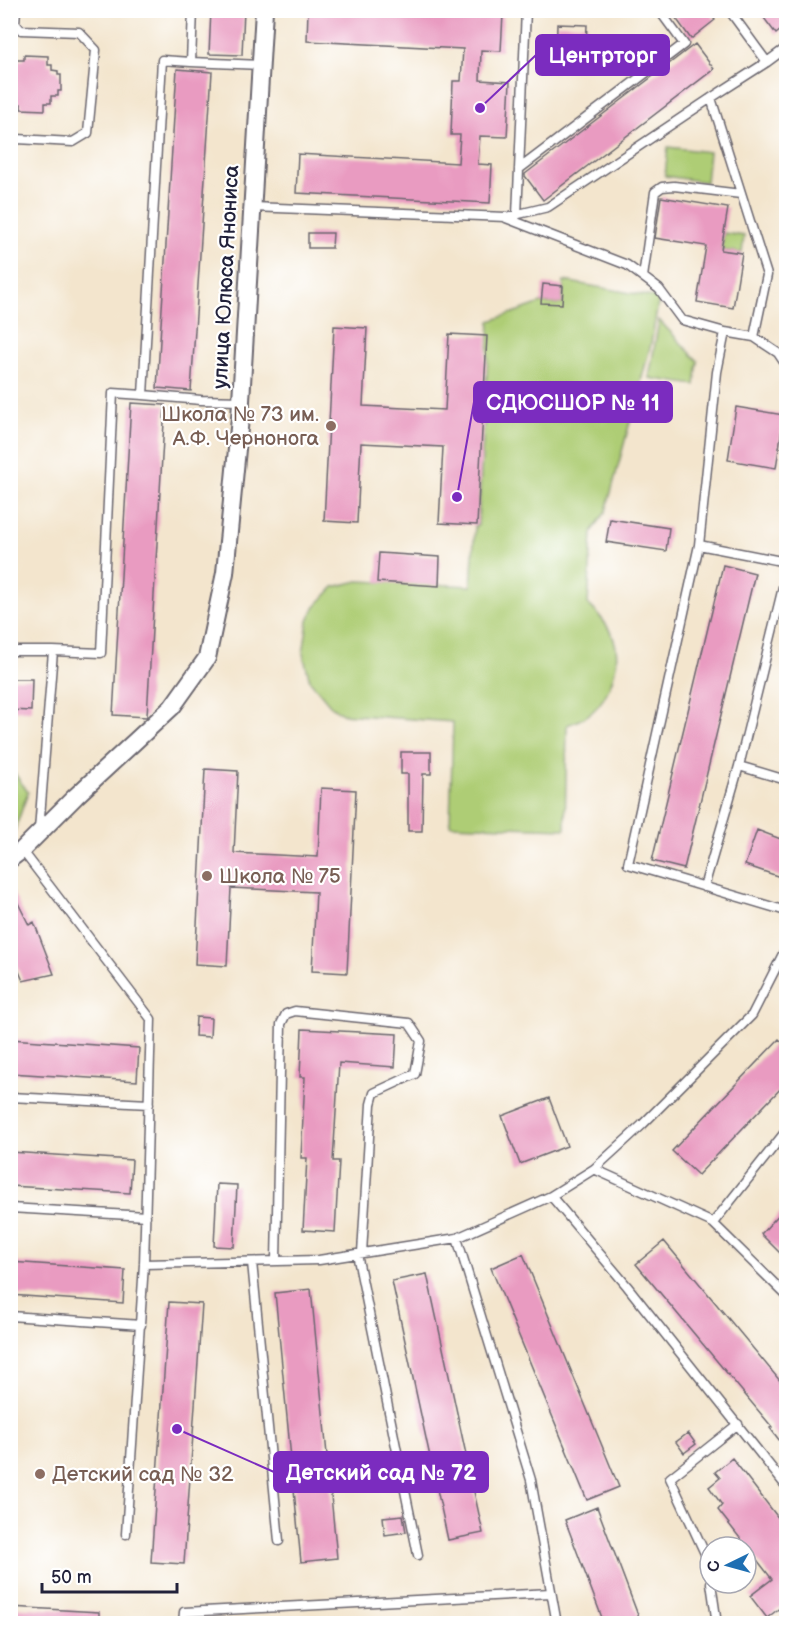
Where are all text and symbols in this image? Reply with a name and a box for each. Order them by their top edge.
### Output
callout: Центрторг [536,35,669,75]
text: Центрторг [548,43,658,70]
street label: улица Юлюса Янониса [208,164,244,390]
callout: СДЮСШОР № 11 [474,382,672,422]
text: СДЮСШОР № 11 [486,390,660,417]
place label: Школа № 73 им. А.Ф. Чернонога [161,402,320,451]
marker: Школа № 73 им. А.Ф. Чернонога [324,419,338,433]
place label: Школа № 75 [219,864,341,889]
marker: Школа № 75 [200,869,214,883]
callout: Детский сад № 72 [274,1452,488,1492]
text: Детский сад № 72 [286,1460,476,1487]
place label: Детский сад № 32 [52,1462,234,1487]
marker: Детский сад № 32 [33,1467,47,1481]
north arrow [698,1535,758,1595]
scale bar [42,1556,177,1594]
text: С [705,1560,725,1573]
text: 50 m [51,1567,92,1588]

